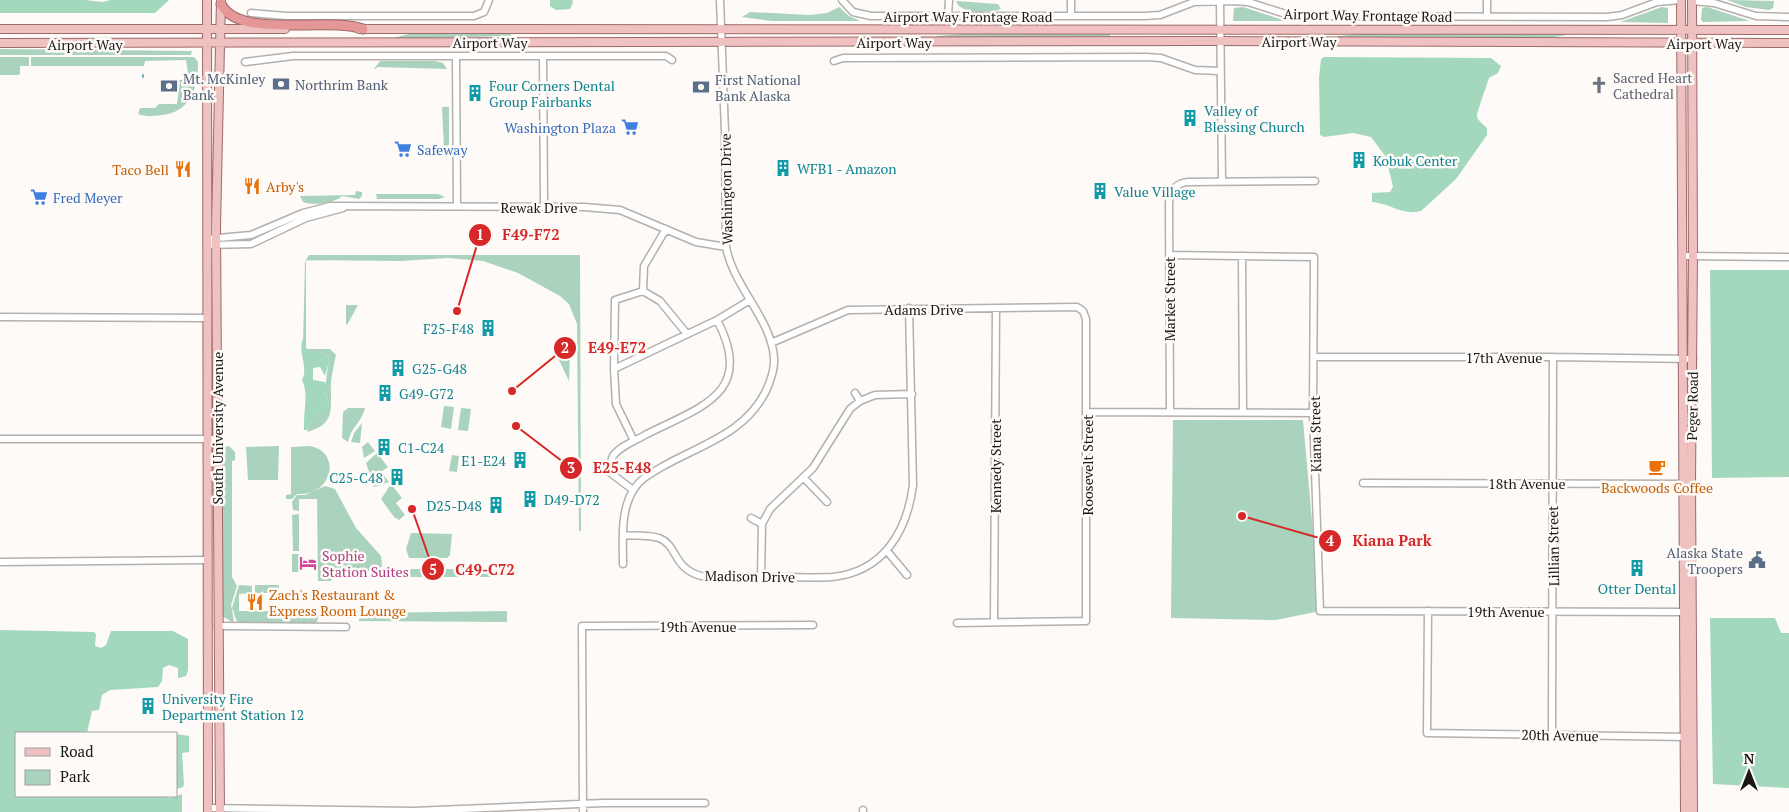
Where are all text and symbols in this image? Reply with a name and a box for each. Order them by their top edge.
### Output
street label: Airport Way Frontage Road [1283,4,1453,26]
street label: Airport Way Frontage Road [884,7,1053,26]
street label: Airport Way [1261,32,1337,51]
street label: Airport Way [452,33,528,52]
street label: Airport Way [856,33,932,52]
street label: Airport Way [1666,34,1742,53]
street label: Airport Way [47,35,123,54]
place label: Sacred Heart Cathedral [1613,68,1693,103]
place label: Mt. McKinley Bank [183,69,266,104]
place label: First National Bank Alaska [715,70,801,105]
bank icon: Northrim Bank [271,74,291,94]
place label: Northrim Bank [295,75,389,94]
church icon: Sacred Heart Cathedral [1589,75,1609,95]
bank icon: Mt. McKinley Bank [159,76,179,96]
place label: Four Corners Dental Group Fairbanks [489,76,615,111]
bank icon: First National Bank Alaska [691,77,711,97]
building icon: Four Corners Dental Group Fairbanks [465,83,485,103]
place label: Valley of Blessing Church [1204,101,1305,136]
building icon: Valley of Blessing Church [1180,108,1200,128]
supermarket icon: Washington Plaza [620,117,640,137]
place label: Washington Plaza [504,118,616,137]
street label: Washington Drive [716,133,736,245]
supermarket icon: Safeway [393,139,413,159]
place label: Safeway [417,140,468,159]
building icon: Kobuk Center [1349,150,1369,170]
place label: Kobuk Center [1373,151,1458,170]
building icon: WFB1 - Amazon [773,158,793,178]
restaurant icon: Taco Bell [173,159,193,179]
place label: WFB1 - Amazon [797,159,897,178]
place label: Taco Bell [112,160,169,179]
restaurant icon: Arby's [242,176,262,196]
place label: Arby's [266,177,304,196]
building icon: Value Village [1090,181,1110,201]
place label: Value Village [1114,182,1196,201]
supermarket icon: Fred Meyer [29,187,49,207]
place label: Fred Meyer [53,188,123,207]
street label: Rewak Drive [501,198,577,217]
callout: F49-F72 [467,220,570,250]
text: 1 [476,224,484,244]
text: F49-F72 [502,224,560,244]
street label: Market Street [1160,256,1179,341]
street label: Adams Drive [884,300,964,319]
building icon: F25-F48 [478,318,498,338]
place label: F25-F48 [423,319,474,338]
callout: E49-E72 [553,333,656,363]
text: 2 [561,337,569,357]
text: E49-E72 [588,337,646,357]
street label: 17th Avenue [1466,348,1542,367]
street label: South University Avenue [208,352,227,504]
building icon: G25-G48 [388,358,408,378]
place label: G25-G48 [412,359,467,378]
street label: Peger Road [1682,371,1702,441]
building icon: G49-G72 [375,383,395,403]
place label: G49-G72 [399,384,454,403]
street label: Kiana Street [1305,395,1325,472]
street label: Roosevelt Street [1078,414,1097,516]
street label: Kennedy Street [986,418,1005,513]
building icon: C1-C24 [374,437,394,457]
place label: C1-C24 [398,438,445,457]
building icon: E1-E24 [510,450,530,470]
place label: E1-E24 [461,451,507,470]
callout: E25-E48 [558,453,661,483]
text: 3 [567,457,575,477]
text: E25-E48 [593,457,651,477]
cafe icon: Backwoods Coffee [1647,457,1667,477]
building icon: C25-C48 [387,467,407,487]
place label: C25-C48 [329,468,383,487]
street label: 18th Avenue [1488,474,1566,493]
place label: Backwoods Coffee [1601,478,1713,497]
building icon: D49-D72 [520,489,540,509]
place label: D49-D72 [544,490,600,509]
building icon: D25-D48 [486,495,506,515]
place label: D25-D48 [426,496,482,515]
street label: Lillian Street [1543,505,1563,587]
callout: Kiana Park [1318,526,1442,556]
text: 4 [1326,530,1335,550]
text: Kiana Park [1352,530,1432,550]
place label: Alaska State Troopers [1666,543,1743,578]
place label: Sophie Station Suites [322,546,409,581]
public building icon: Alaska State Troopers [1747,550,1767,570]
hotel icon: Sophie Station Suites [298,553,318,573]
callout: C49-C72 [421,554,525,584]
building icon: Otter Dental [1627,558,1647,578]
text: 5 [429,559,437,579]
text: C49-C72 [455,559,515,579]
street label: Madison Drive [705,566,795,586]
place label: Otter Dental [1598,579,1676,598]
place label: Zach's Restaurant & Express Room Lounge [269,585,406,620]
restaurant icon: Zach's Restaurant & Express Room Lounge [245,592,265,612]
street label: 19th Avenue [1467,602,1545,621]
street label: 19th Avenue [659,617,737,636]
place label: University Fire Department Station 12 [162,689,304,724]
building icon: University Fire Department Station 12 [138,696,158,716]
street label: 20th Avenue [1521,725,1599,745]
legend [15,732,178,797]
text: Road [60,741,93,761]
north arrow [1724,747,1774,797]
text: N [1744,749,1755,768]
text: Park [60,766,90,786]

